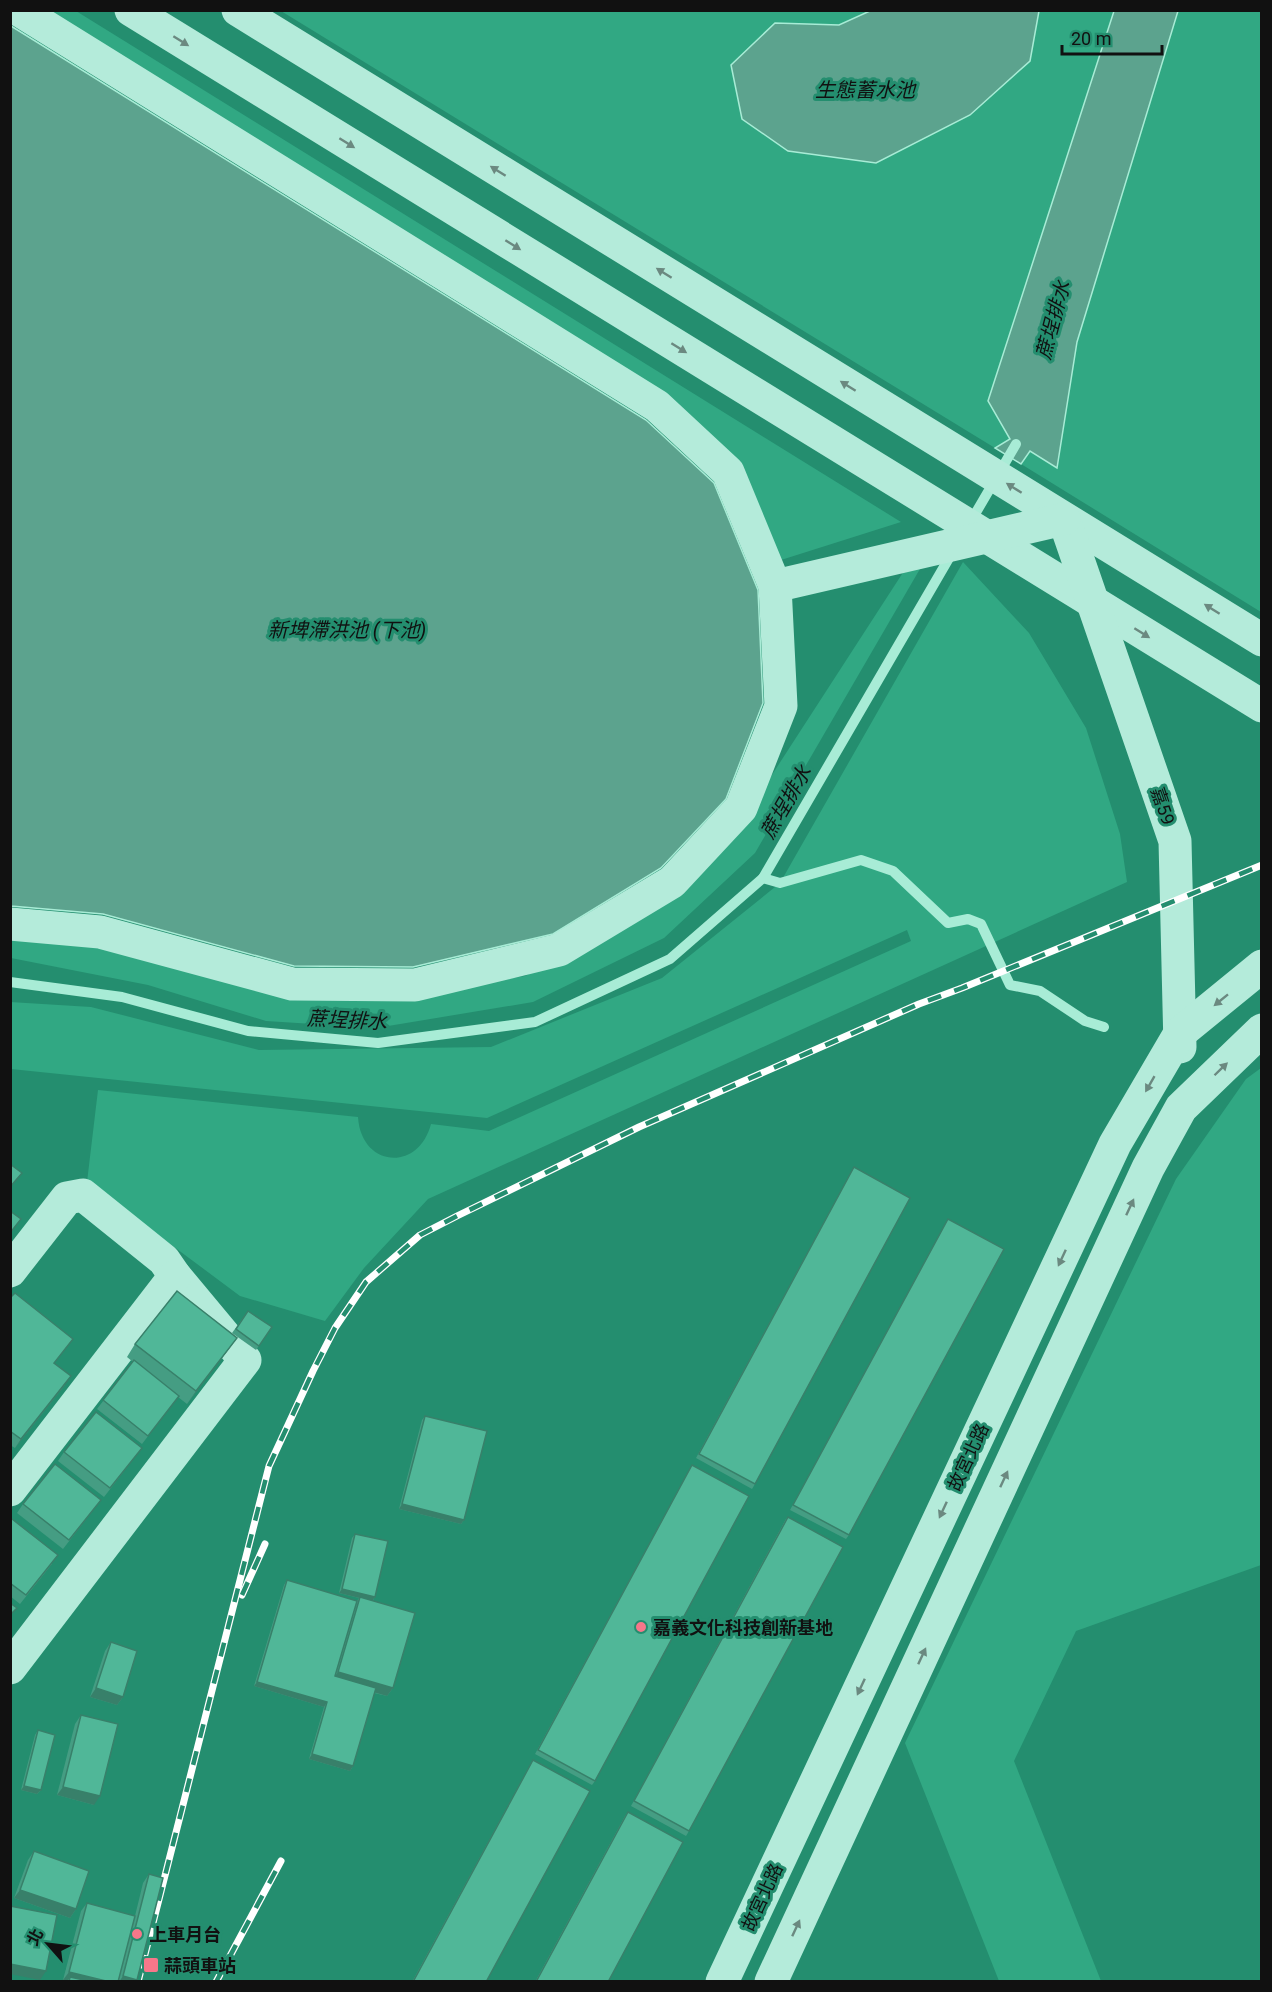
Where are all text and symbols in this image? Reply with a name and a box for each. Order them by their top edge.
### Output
scale bar [1062,18,1162,56]
text: 20 m [1071,28,1111,49]
one-way arrow [173,36,189,47]
water label: 生態蓄水池 [815,78,917,102]
one-way arrow [339,138,355,149]
one-way arrow [490,165,506,176]
one-way arrow [505,240,521,251]
one-way arrow [656,267,672,278]
water label: 蔗埕排水 [1031,277,1075,362]
one-way arrow [671,342,687,353]
one-way arrow [840,380,856,391]
one-way arrow [1006,483,1022,494]
one-way arrow [1204,604,1220,615]
water label: 新埤滯洪池 (下池) [268,618,426,642]
one-way arrow [1134,627,1150,638]
water label: 蔗埕排水 [756,760,817,843]
street label: 嘉59 [1147,785,1179,827]
one-way arrow [1213,993,1228,1005]
water label: 蔗埕排水 [306,1006,389,1034]
one-way arrow [1214,1062,1228,1076]
one-way arrow [1145,1076,1155,1093]
one-way arrow [1126,1198,1136,1216]
one-way arrow [1057,1249,1066,1266]
street label: 故宮北路 [943,1420,993,1494]
one-way arrow [999,1470,1009,1488]
one-way arrow [939,1502,948,1519]
place label: 嘉義文化科技創新基地 [653,1617,833,1638]
marker: 嘉義文化科技創新基地 [634,1620,648,1634]
one-way arrow [918,1648,927,1665]
one-way arrow [856,1678,865,1695]
street label: 故宮北路 [737,1860,787,1934]
north arrow [18,1914,78,1974]
one-way arrow [791,1919,801,1937]
place label: 上車月台 [149,1924,221,1945]
text: 北 [23,1926,47,1949]
marker: 上車月台 [130,1927,144,1941]
place label: 蒜頭車站 [164,1955,236,1976]
marker: 蒜頭車站 [142,1956,160,1974]

